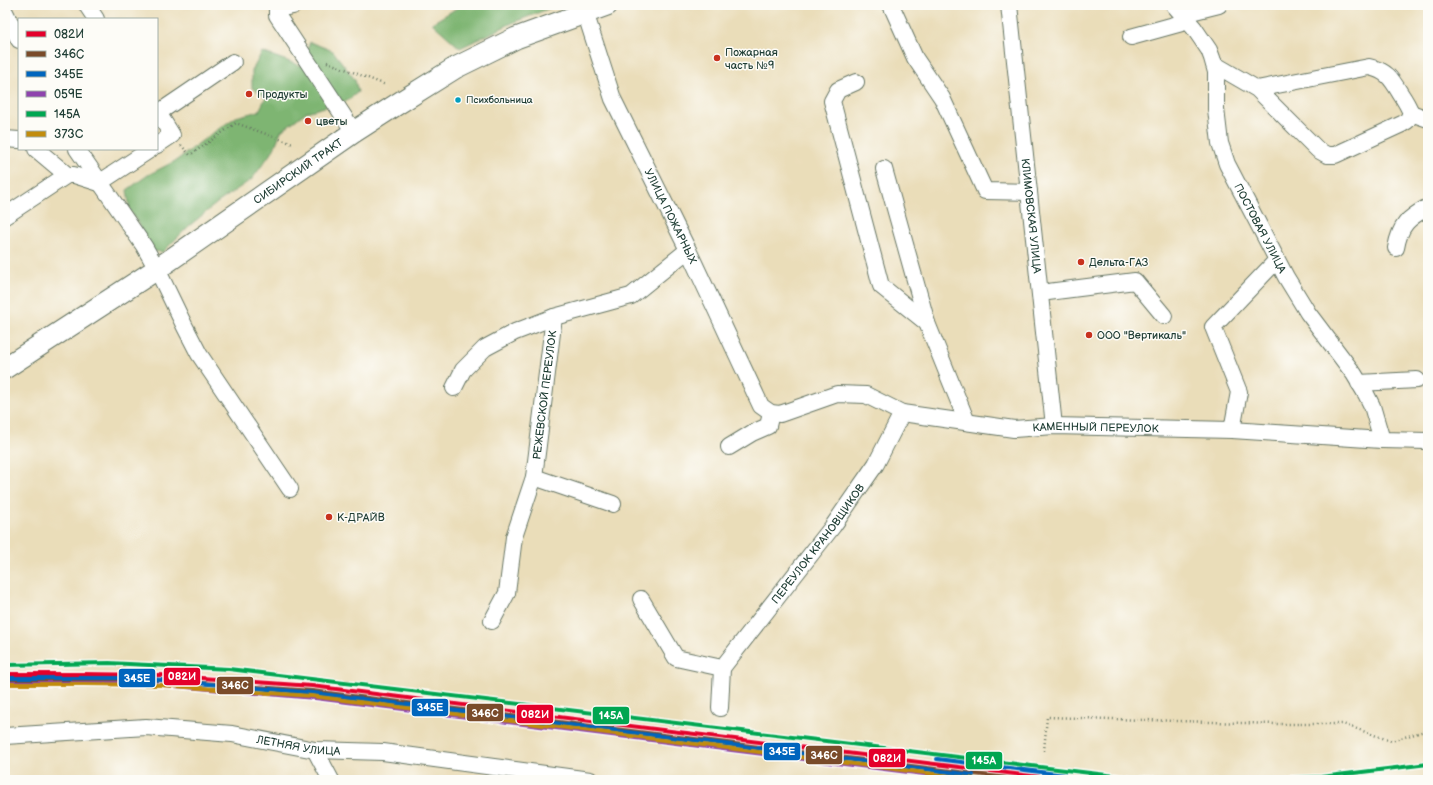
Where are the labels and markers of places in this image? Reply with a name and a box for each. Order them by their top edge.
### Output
place label: Пожарная часть №9 [725,46,778,72]
marker: Пожарная часть №9 [712,53,722,63]
place label: Продукты [257,88,308,101]
marker: Продукты [244,89,254,99]
place label: Психбольница [466,94,533,106]
marker: Психбольница [453,95,463,105]
place label: цветы [316,115,347,128]
marker: цветы [303,116,313,126]
place label: Дельта-ГАЗ [1089,256,1149,269]
marker: Дельта-ГАЗ [1076,257,1086,267]
place label: ООО "Вертикаль" [1097,329,1186,342]
marker: ООО "Вертикаль" [1084,330,1094,340]
place label: К-ДРАЙВ [337,511,385,524]
marker: К-ДРАЙВ [324,512,334,522]

